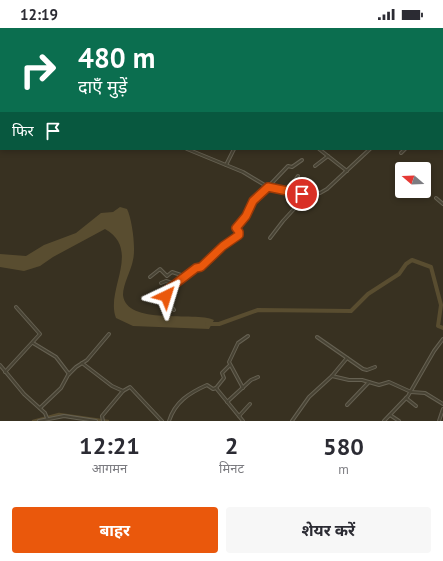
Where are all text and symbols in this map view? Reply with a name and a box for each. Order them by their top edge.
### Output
text: 12:19 [20,5,58,24]
text: 480 m [78,39,155,76]
icon: right [12,44,64,96]
text: दाएँ मुड़ें [78,75,127,98]
icon: arrive [42,120,64,142]
text: फिर [12,121,34,140]
north arrow [395,162,431,198]
map controls [395,162,431,198]
pin [285,177,319,211]
icon: arrive [291,183,313,205]
position arrow [145,275,187,317]
text: 12:21 [79,430,140,461]
text: 2 [225,430,238,461]
text: 580 [323,431,364,462]
text: आगमन [92,460,127,477]
text: मिनट [219,460,244,477]
text: m [338,461,349,478]
button: बाहर [12,507,218,553]
button: शेयर करें [226,507,431,553]

